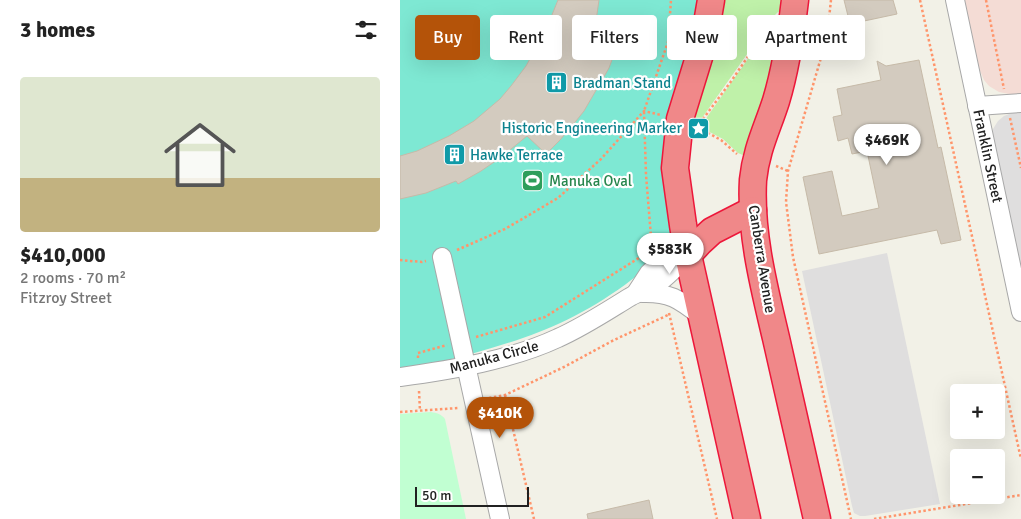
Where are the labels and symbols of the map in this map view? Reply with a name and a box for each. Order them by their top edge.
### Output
building icon: Bradman Stand [545,71,569,95]
place label: Bradman Stand [573,74,671,92]
street label: Franklin Street [969,108,1007,204]
place icon: Historic Engineering Marker [686,116,710,140]
place label: Historic Engineering Marker [502,119,682,137]
pin: $469K [852,124,922,166]
building icon: Hawke Terrace [442,143,466,167]
place label: Hawke Terrace [470,146,563,164]
sports icon: Manuka Oval [521,169,545,193]
place label: Manuka Oval [549,172,632,190]
street label: Canberra Avenue [745,204,779,314]
pin: $583K [635,232,705,275]
street label: Manuka Circle [447,336,541,378]
pin: $410K [465,396,535,439]
scale bar [415,484,529,507]

